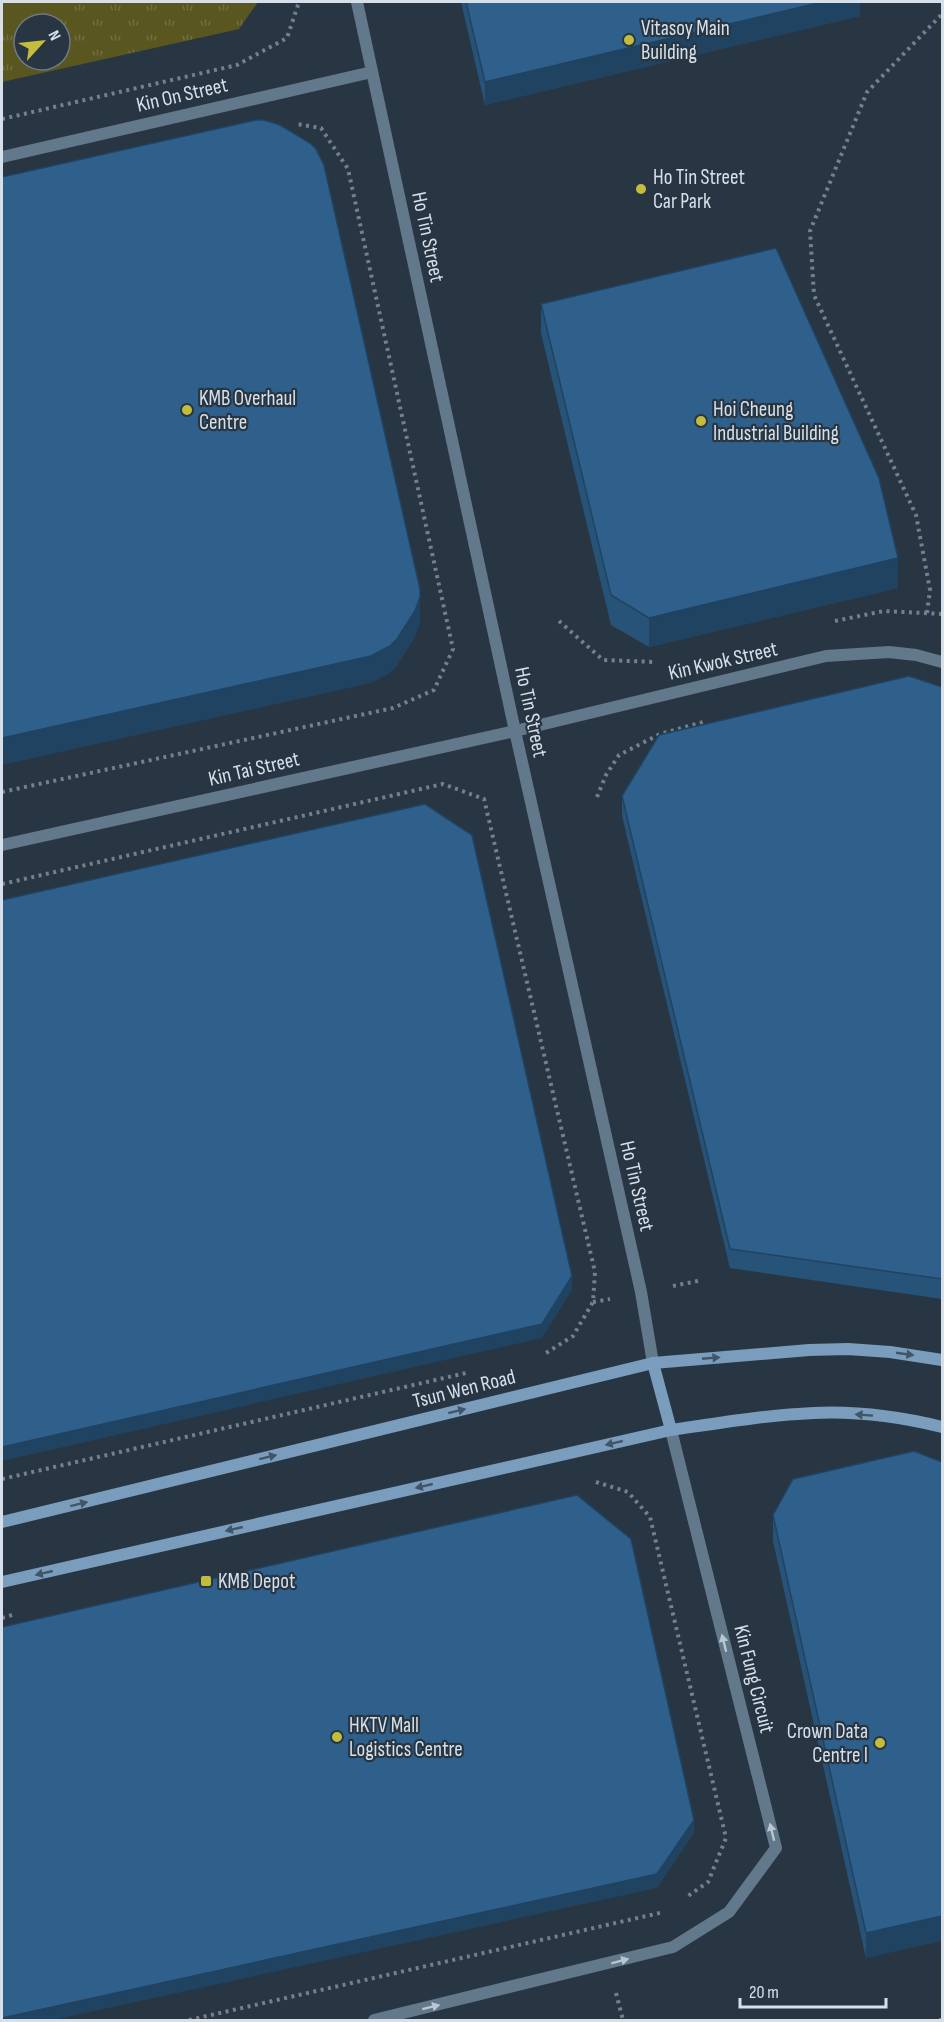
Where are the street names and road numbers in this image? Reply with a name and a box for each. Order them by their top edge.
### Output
street label: Kin On Street [134,72,230,118]
street label: Ho Tin Street [406,190,450,284]
street label: Kin Kwok Street [666,636,780,686]
street label: Ho Tin Street [509,665,553,759]
street label: Kin Tai Street [206,746,302,792]
street label: Ho Tin Street [614,1138,660,1234]
street label: Tsun Wen Road [410,1364,518,1414]
street label: Kin Fung Circuit [729,1622,779,1736]

